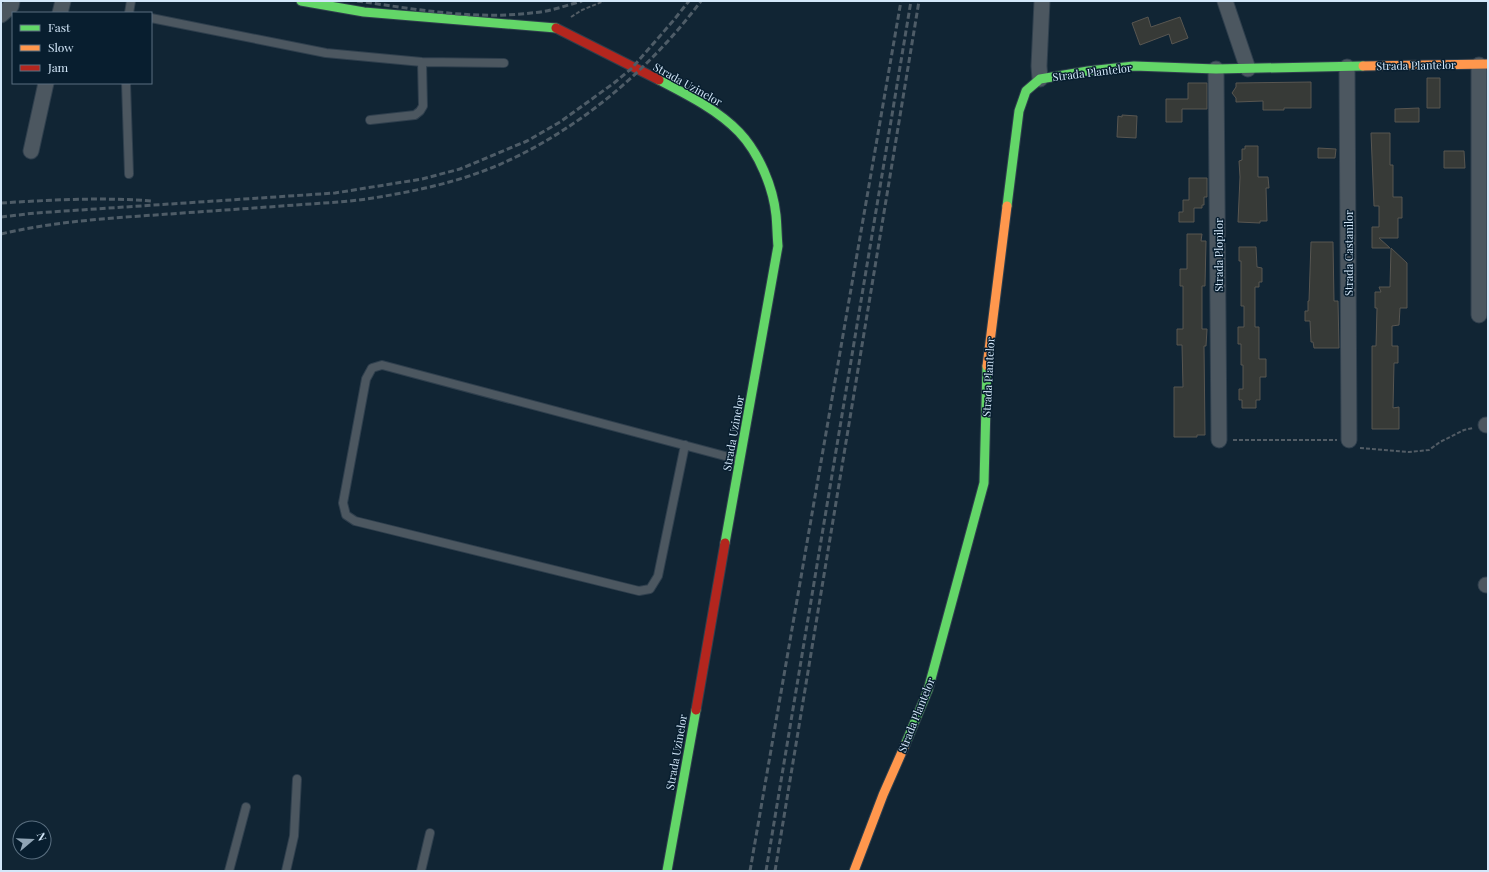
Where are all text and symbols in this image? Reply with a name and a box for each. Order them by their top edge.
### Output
legend [12,12,152,84]
text: Fast [48,19,71,35]
text: Slow [48,39,74,55]
street label: Strada Plantelor [1376,57,1456,73]
text: Jam [47,59,69,75]
street label: Strada Uzinelor [651,59,725,109]
street label: Strada Plantelor [1052,60,1133,84]
street label: Strada Castanilor [1341,210,1356,296]
street label: Strada Plopilor [1211,218,1226,292]
street label: Strada Plantelor [978,337,998,417]
street label: Strada Uzinelor [719,394,747,472]
street label: Strada Plantelor [894,675,938,755]
street label: Strada Uzinelor [662,713,690,791]
north arrow [12,820,52,860]
text: N [34,830,50,843]

